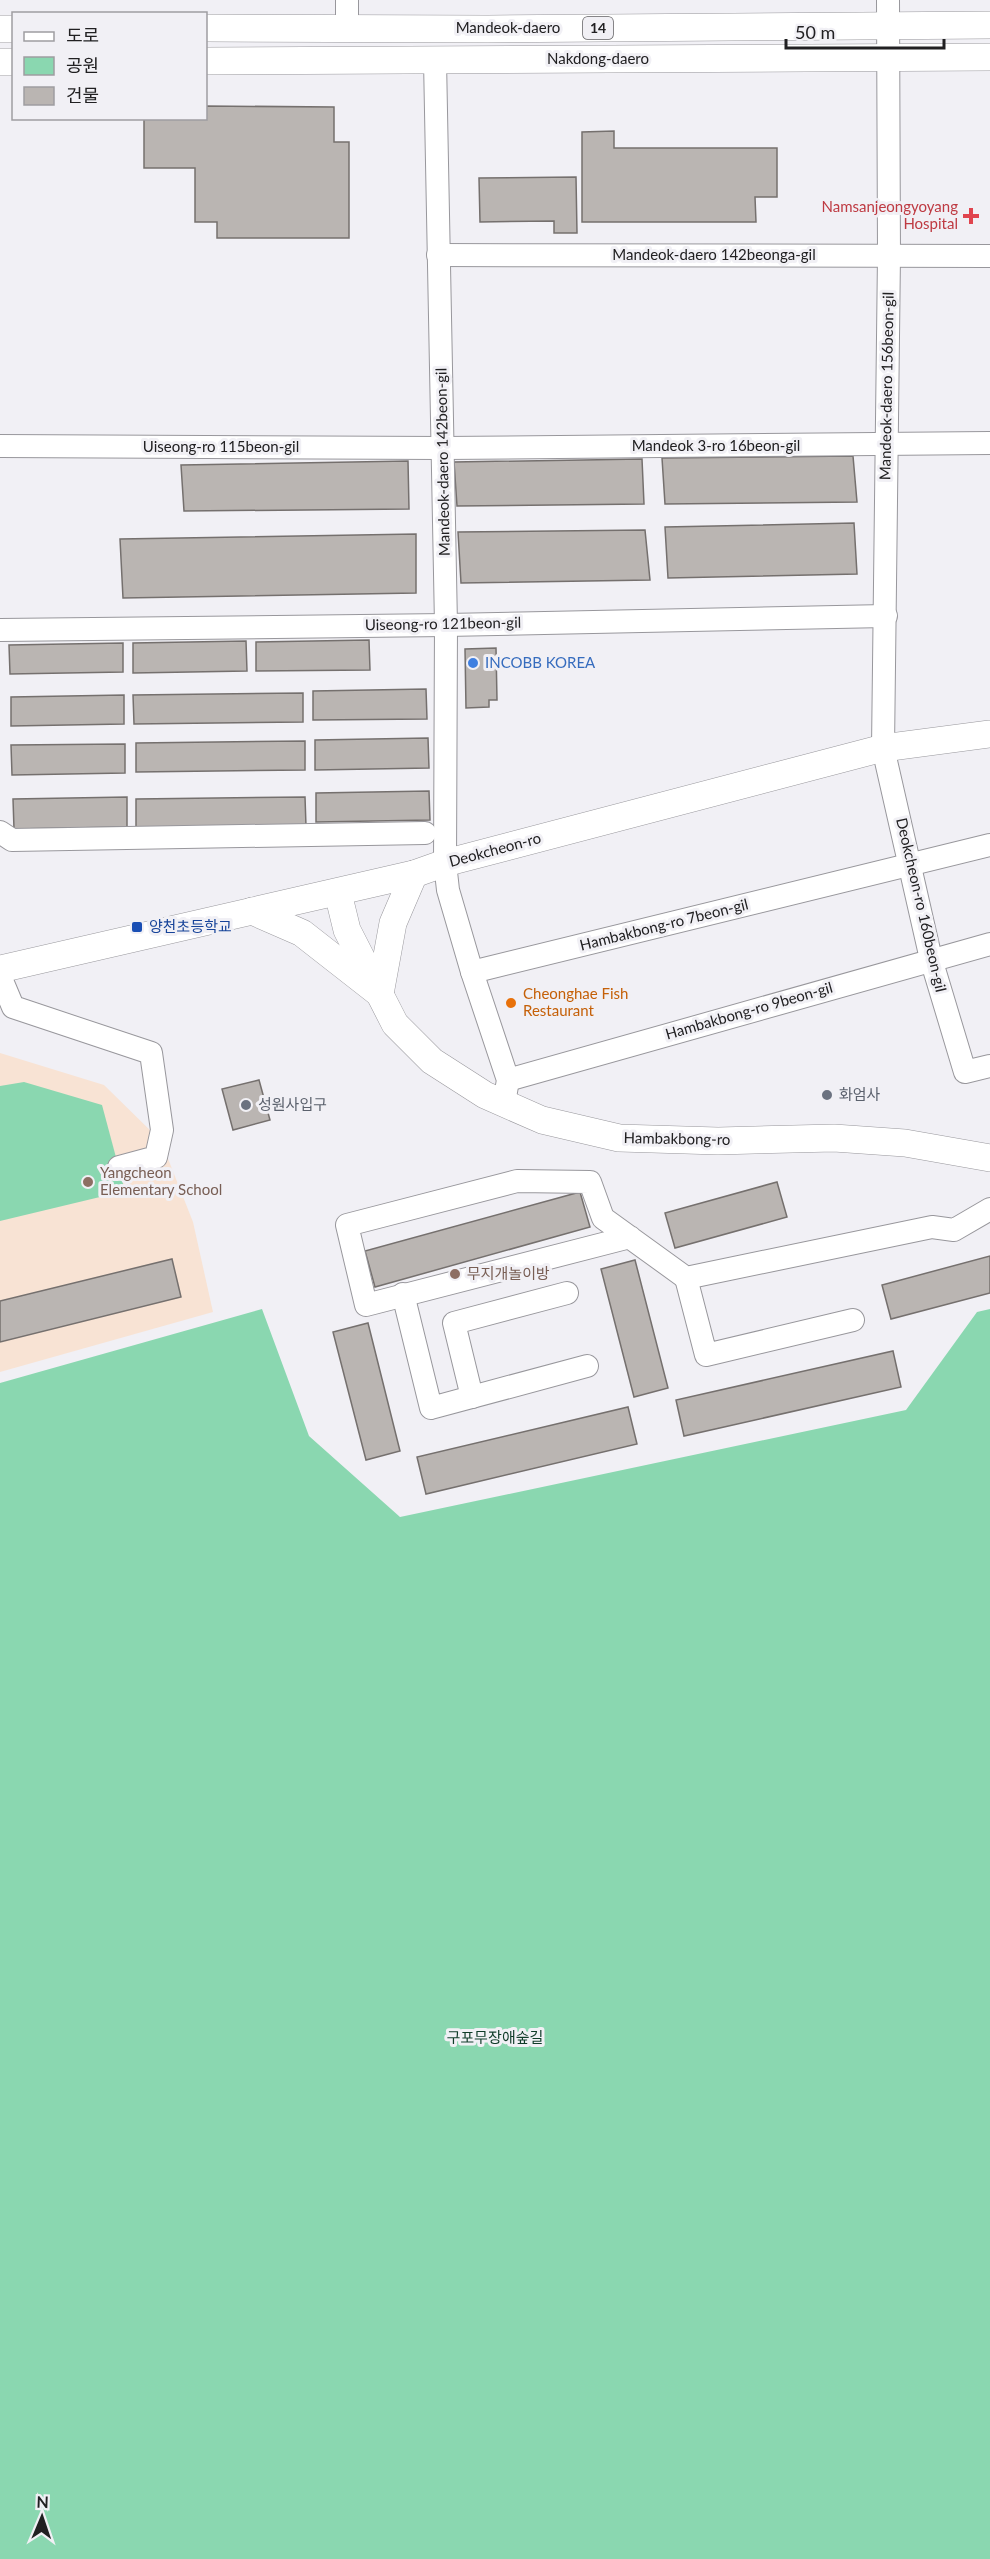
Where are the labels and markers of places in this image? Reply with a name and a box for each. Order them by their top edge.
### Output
place label: Namsanjeongyoyang Hospital [821,197,958,232]
marker: Namsanjeongyoyang Hospital [962,207,980,225]
place label: INCOBB KOREA [485,653,596,671]
marker: INCOBB KOREA [466,656,480,670]
place label: 양천초등학교 [149,917,232,935]
marker: 양천초등학교 [130,920,144,934]
place label: Cheonghae Fish Restaurant [523,984,629,1019]
marker: Cheonghae Fish Restaurant [504,996,518,1010]
place label: 화엄사 [839,1085,881,1103]
marker: 화엄사 [820,1088,834,1102]
place label: 성원사입구 [258,1095,327,1113]
marker: 성원사입구 [239,1098,253,1112]
place label: Yangcheon Elementary School [100,1163,222,1198]
marker: Yangcheon Elementary School [81,1175,95,1189]
place label: 무지개놀이방 [467,1264,550,1282]
marker: 무지개놀이방 [448,1267,462,1281]

